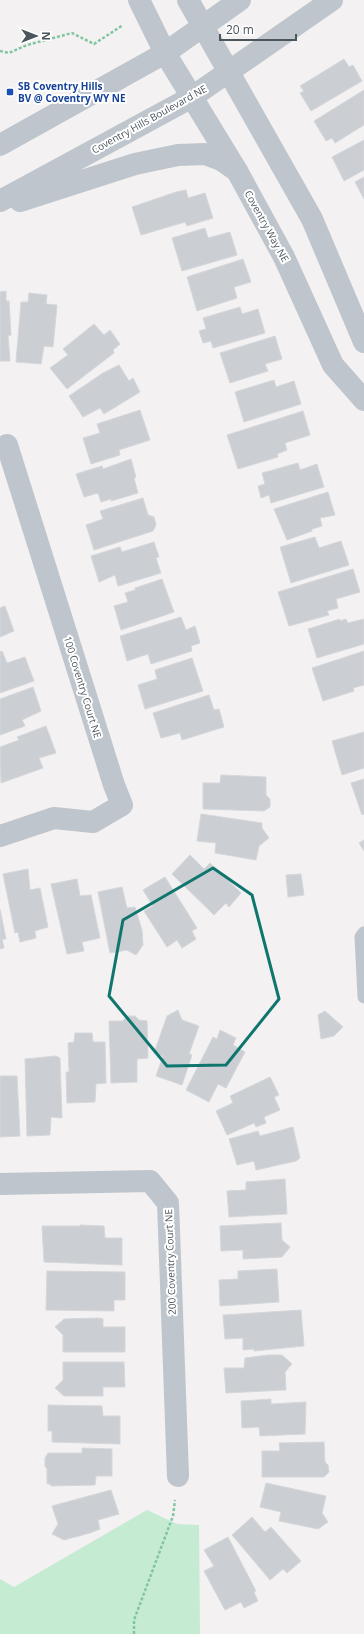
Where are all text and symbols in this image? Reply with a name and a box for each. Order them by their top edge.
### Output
north arrow [16,16,56,56]
scale bar [220,16,296,42]
text: 20 m [226,21,254,38]
text: N [39,32,54,40]
place label: SB Coventry Hills BV @ Coventry WY NE [18,79,126,105]
street label: Coventry Hills Boulevard NE [89,81,209,157]
marker: SB Coventry Hills BV @ Coventry WY NE [5,87,15,97]
street label: Coventry Way NE [242,188,292,264]
street label: 100 Coventry Court NE [61,634,105,740]
street label: 200 Coventry Court NE [161,1209,179,1315]

